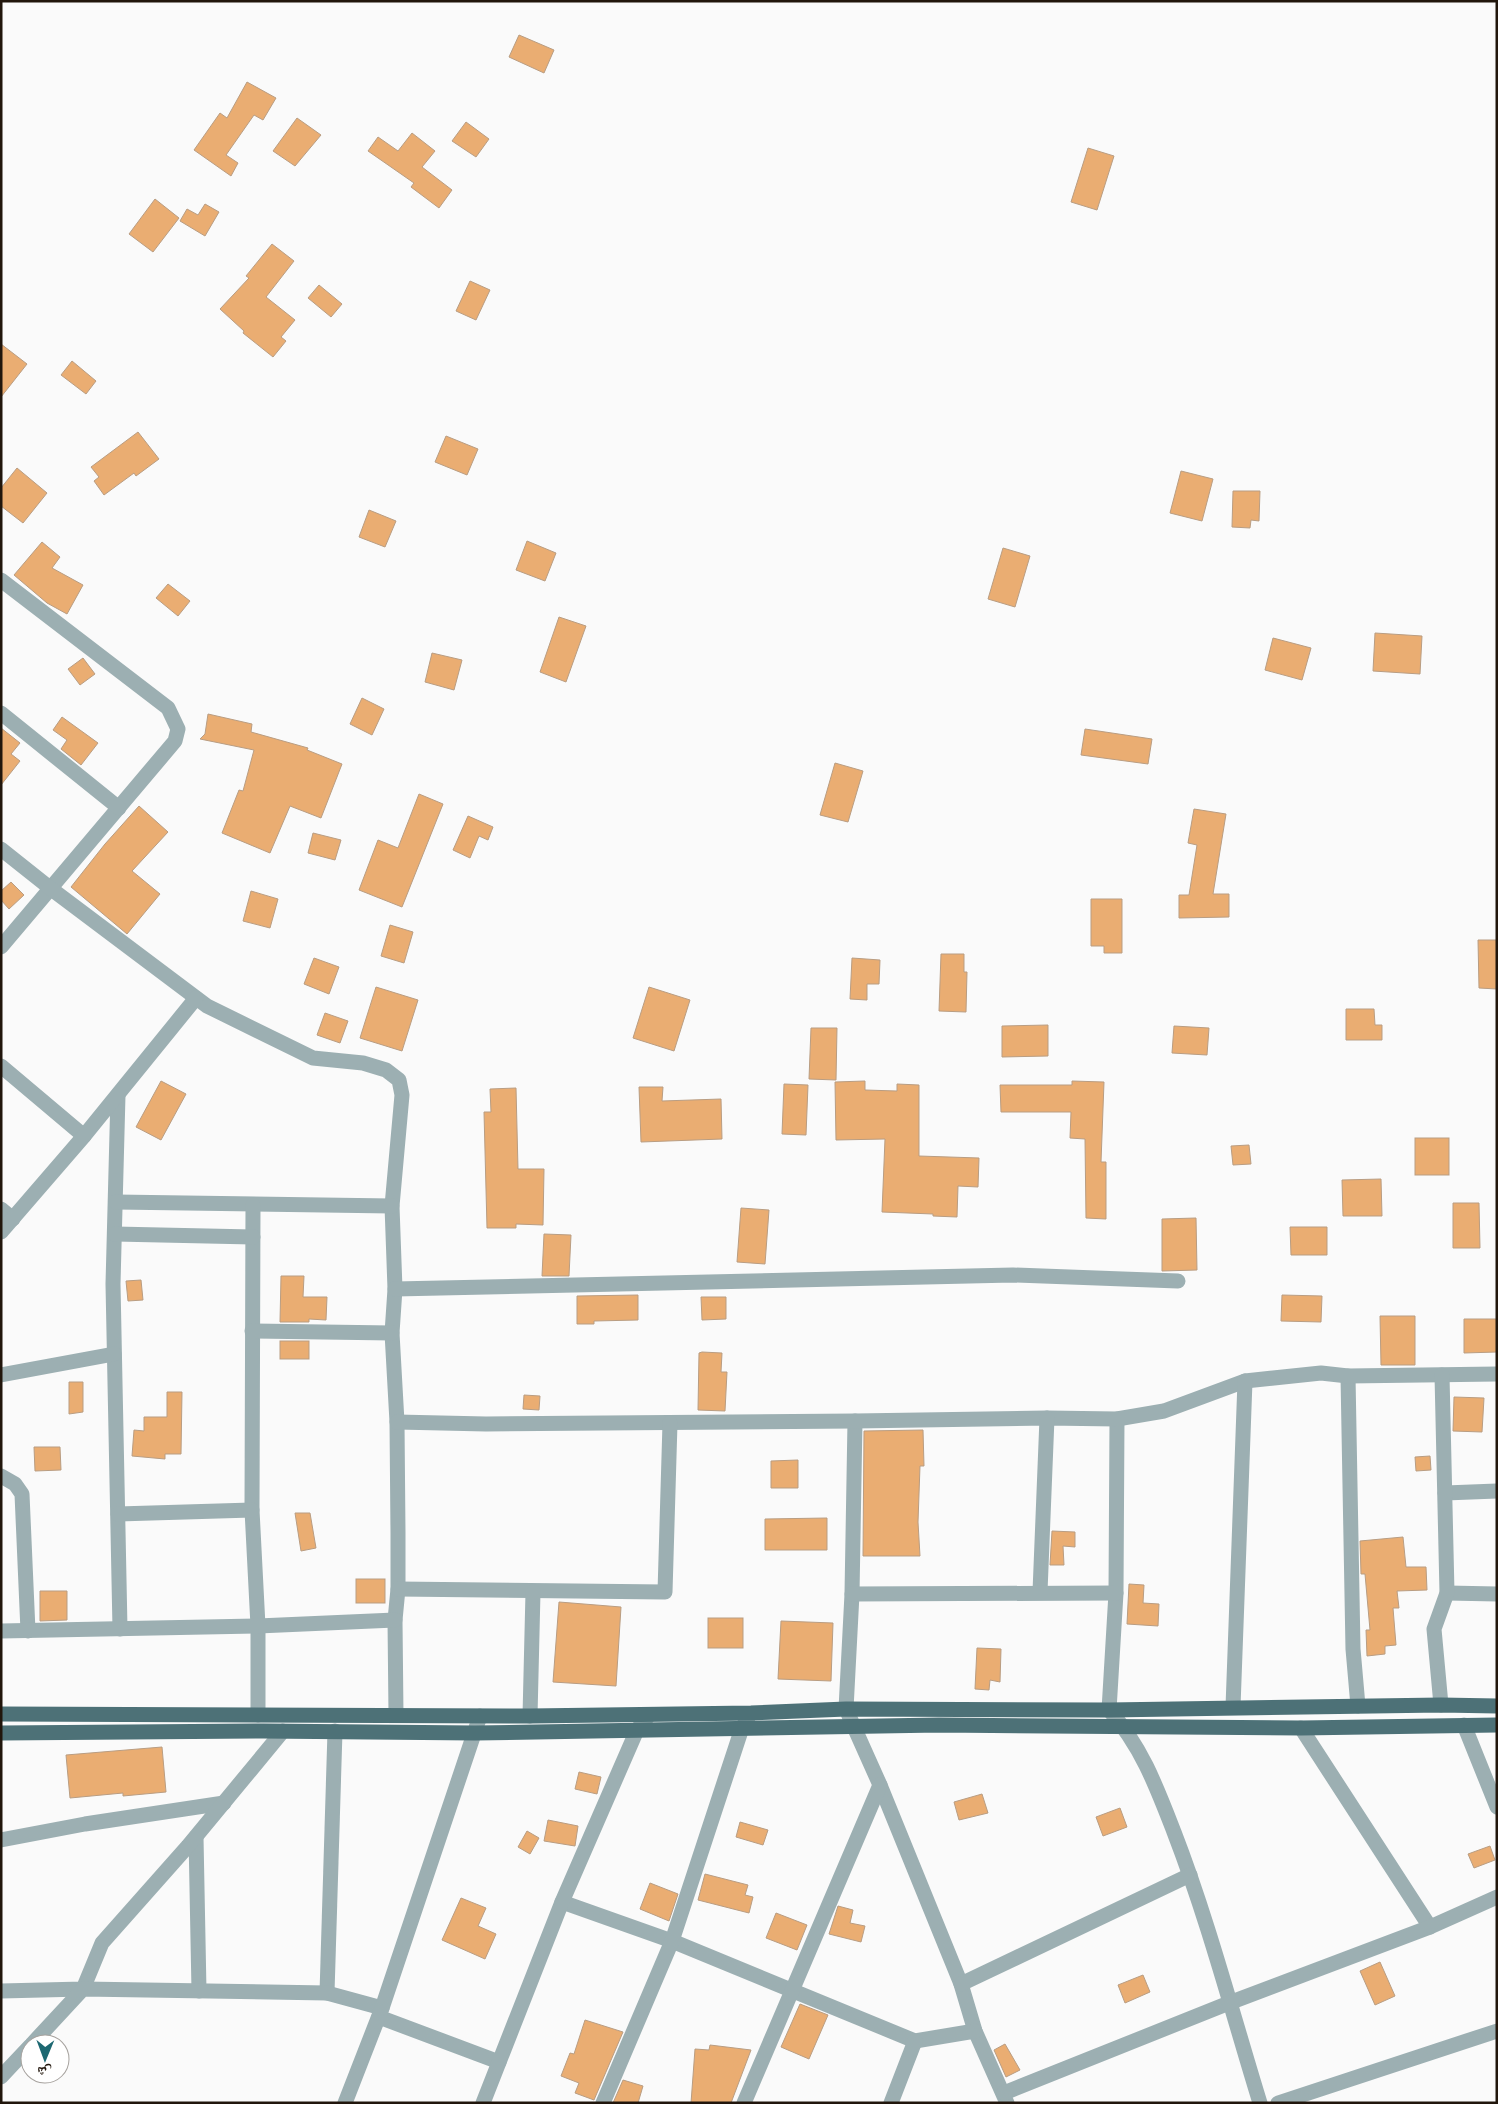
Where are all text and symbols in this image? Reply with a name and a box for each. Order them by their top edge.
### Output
north arrow [20,2034,70,2084]
text: ش [37,2063,52,2081]

